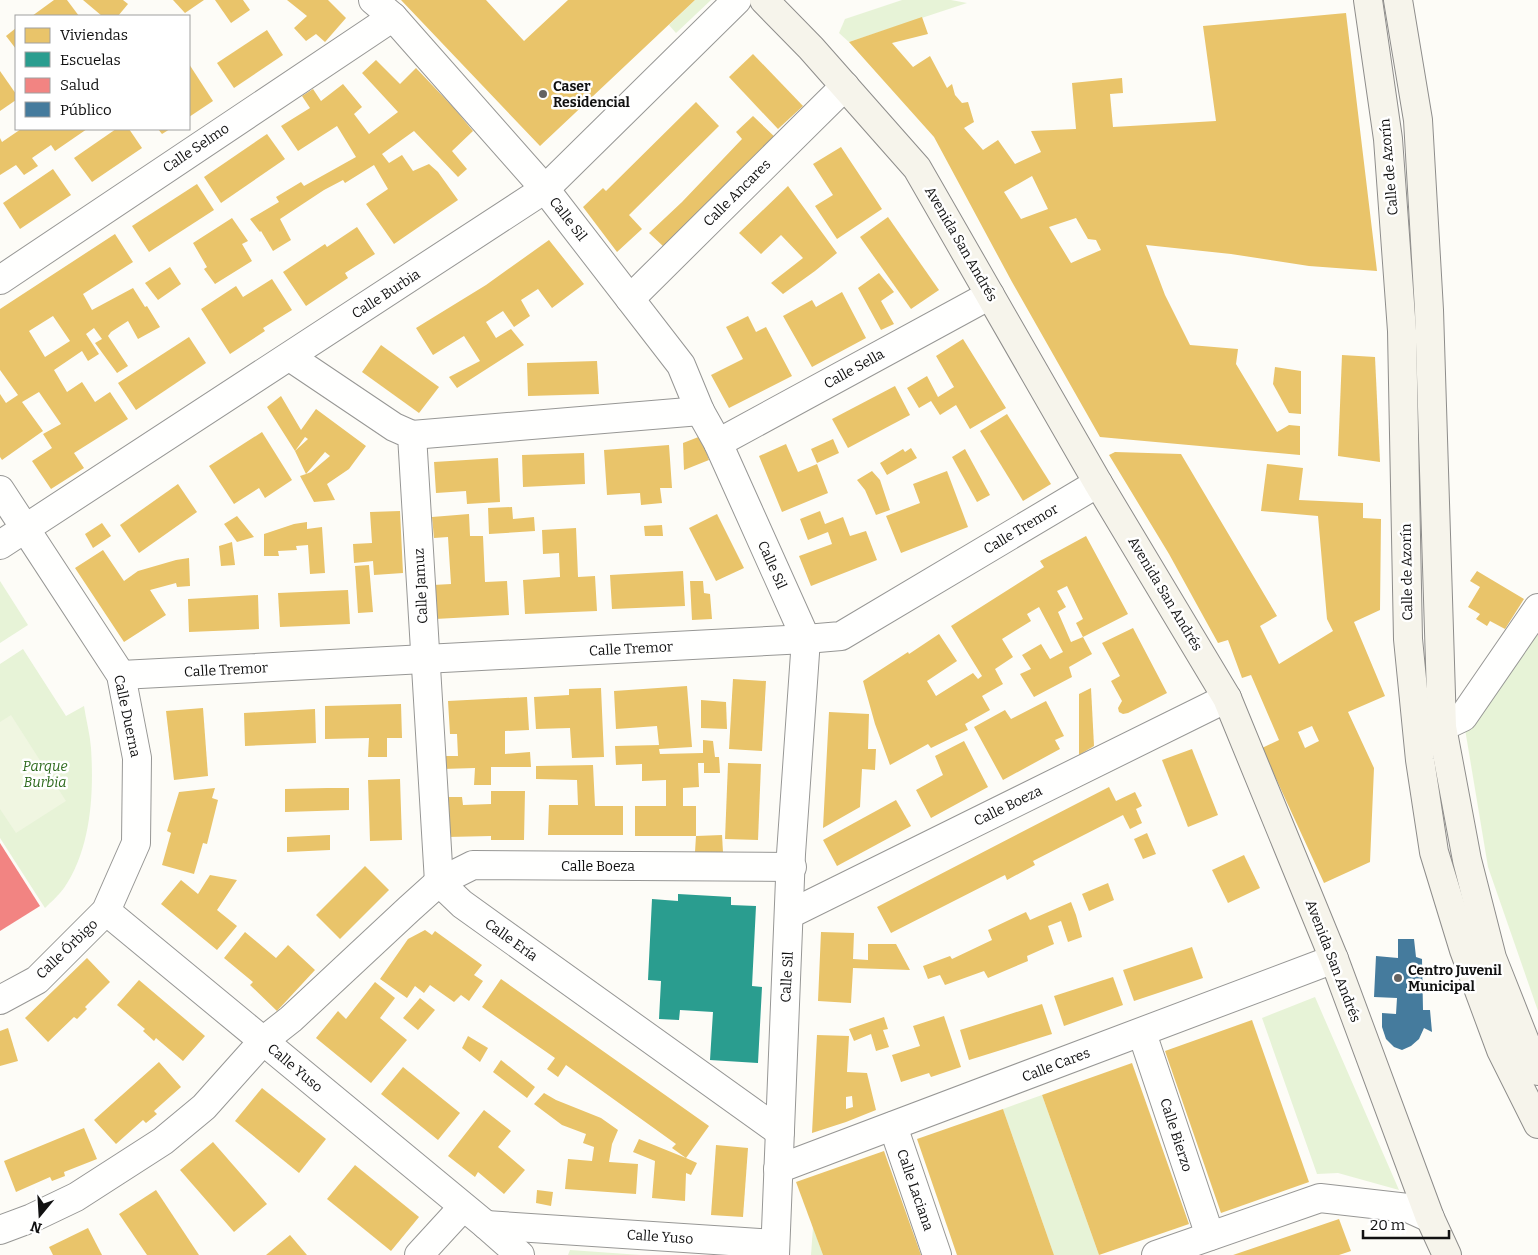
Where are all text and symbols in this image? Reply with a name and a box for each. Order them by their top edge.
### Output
legend [15,15,190,130]
text: Viviendas [60,26,128,44]
text: Escuelas [60,51,121,69]
text: Salud [60,76,99,94]
place label: Caser Residencial [553,78,631,111]
marker: Caser Residencial [537,88,549,100]
text: Público [60,101,112,119]
street label: Calle de Azorín [1376,118,1402,216]
street label: Calle Selmo [160,120,232,176]
street label: Calle Ancares [700,156,774,230]
street label: Avenida San Andrés [921,183,1001,305]
street label: Calle Sil [546,194,590,244]
street label: Calle Burbia [349,265,424,322]
street label: Calle Sella [821,345,887,393]
street label: Calle Tremor [981,500,1061,558]
street label: Calle de Azorín [1398,523,1416,621]
street label: Avenida San Andrés [1124,534,1206,654]
street label: Calle Sil [754,538,790,592]
street label: Calle Jamuz [411,548,431,624]
street label: Calle Tremor [589,638,673,660]
street label: Calle Tremor [184,659,268,681]
street label: Calle Duerna [110,673,144,759]
park label: Parque Burbia [22,758,68,791]
street label: Calle Boeza [971,782,1045,830]
street label: Calle Boeza [561,858,635,875]
street label: Avenida San Andrés [1302,897,1364,1025]
street label: Calle Órbigo [32,915,101,983]
street label: Calle Ería [481,915,541,965]
street label: Calle Sil [777,951,797,1003]
place label: Centro Juvenil Municipal [1408,962,1503,995]
marker: Centro Juvenil Municipal [1392,972,1404,984]
street label: Calle Yuso [264,1040,326,1096]
street label: Calle Cares [1020,1044,1092,1086]
street label: Calle Bierzo [1156,1096,1196,1174]
street label: Calle Laciana [893,1147,937,1233]
north arrow [15,1190,65,1240]
scale bar [1363,1208,1449,1240]
text: 20 m [1370,1216,1406,1234]
text: N [28,1217,44,1237]
street label: Calle Yuso [626,1226,694,1248]

